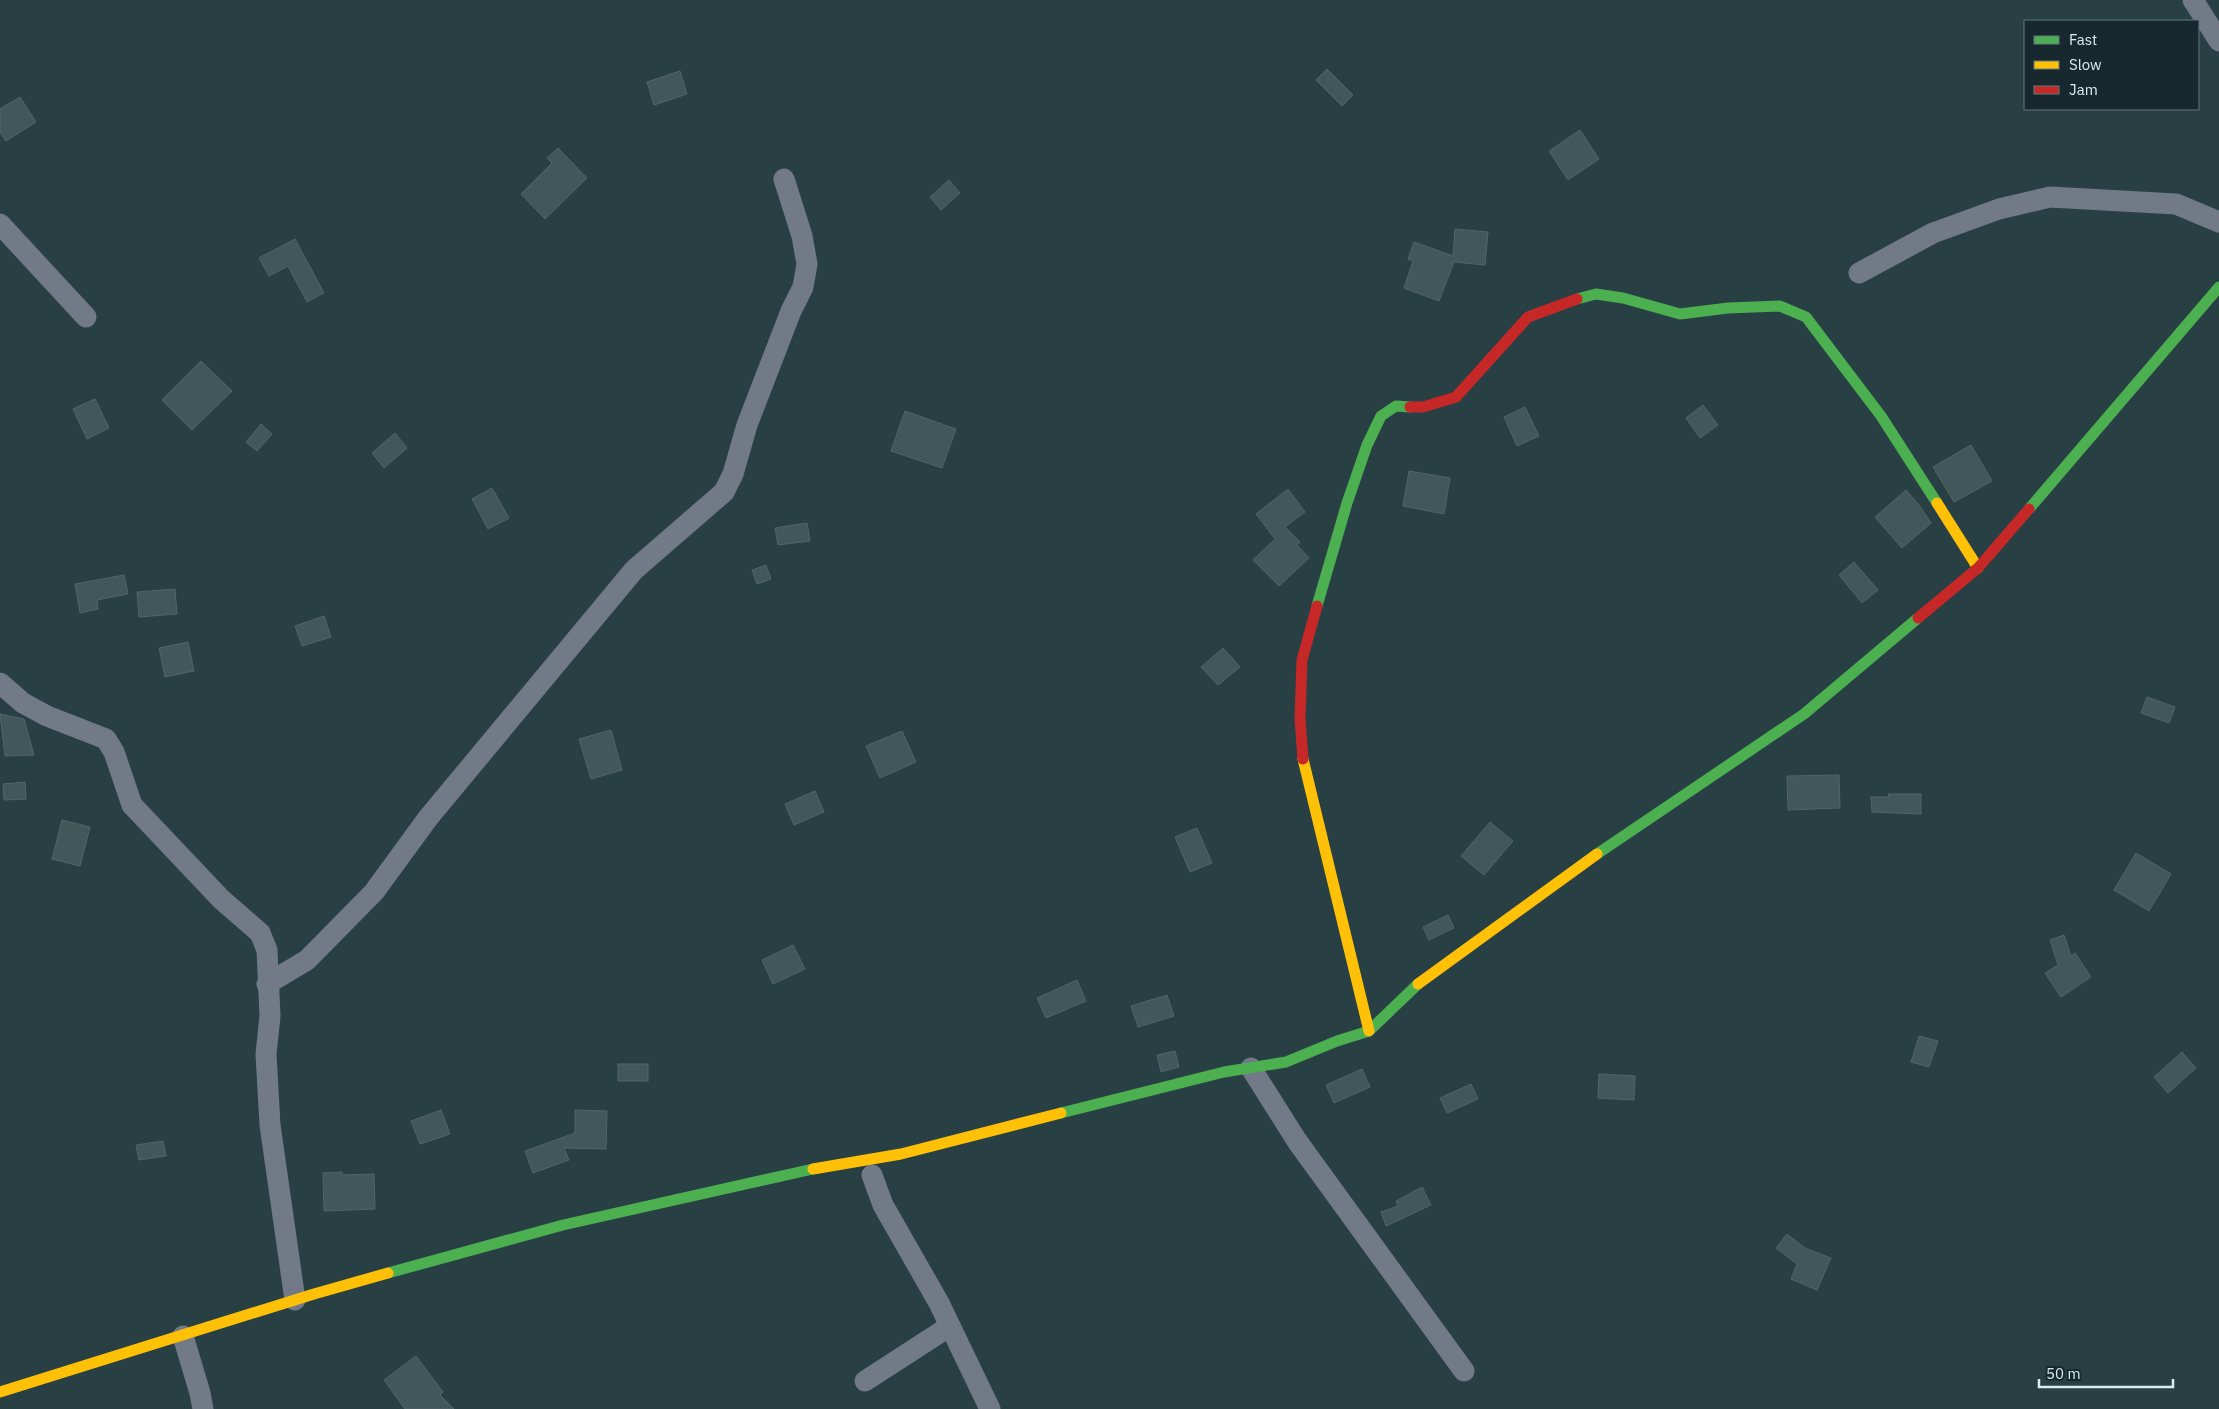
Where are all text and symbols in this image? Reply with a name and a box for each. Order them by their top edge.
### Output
legend [2024,20,2199,110]
text: Fast [2069,30,2097,49]
text: Slow [2069,55,2102,74]
text: Jam [2069,80,2098,99]
scale bar [2039,1356,2173,1388]
text: 50 m [2046,1364,2081,1383]

